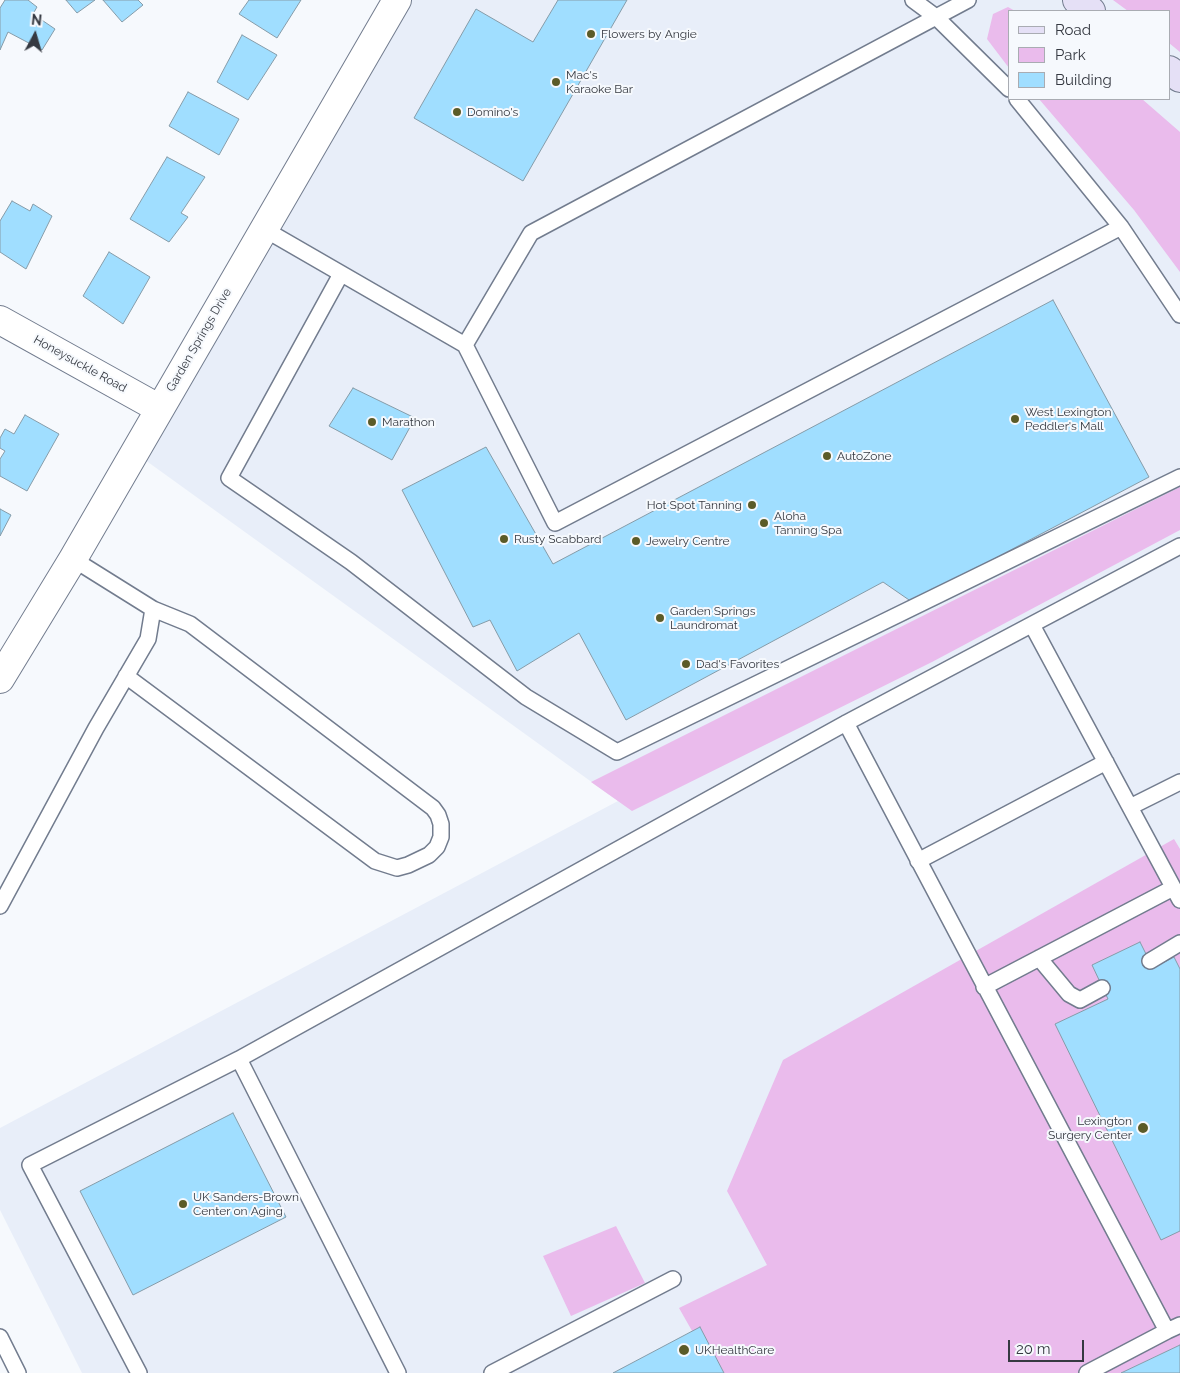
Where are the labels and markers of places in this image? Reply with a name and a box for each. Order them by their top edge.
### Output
place label: Flowers by Angie [601,27,697,41]
marker: Flowers by Angie [585,28,597,40]
place label: Mac's Karaoke Bar [566,68,633,96]
marker: Mac's Karaoke Bar [550,76,562,88]
place label: Domino's [467,105,518,119]
marker: Domino's [451,106,463,118]
place label: West Lexington Peddler's Mall [1025,405,1111,433]
marker: West Lexington Peddler's Mall [1009,413,1021,425]
place label: Marathon [382,415,435,429]
marker: Marathon [366,416,378,428]
place label: AutoZone [837,449,891,463]
marker: AutoZone [821,450,833,462]
place label: Hot Spot Tanning [647,498,742,512]
marker: Hot Spot Tanning [746,499,758,511]
place label: Aloha Tanning Spa [774,509,842,537]
marker: Aloha Tanning Spa [758,517,770,529]
place label: Rusty Scabbard [514,532,602,546]
marker: Rusty Scabbard [498,533,510,545]
place label: Jewelry Centre [646,534,729,548]
marker: Jewelry Centre [630,535,642,547]
place label: Garden Springs Laundromat [670,604,755,632]
marker: Garden Springs Laundromat [654,612,666,624]
place label: Dad's Favorites [696,657,779,671]
marker: Dad's Favorites [680,658,692,670]
place label: Lexington Surgery Center [1048,1114,1132,1142]
marker: Lexington Surgery Center [1136,1121,1150,1135]
place label: UK Sanders-Brown Center on Aging [193,1190,299,1218]
marker: UK Sanders-Brown Center on Aging [177,1198,189,1210]
marker: UKHealthCare [677,1343,691,1357]
place label: UKHealthCare [695,1343,774,1357]

